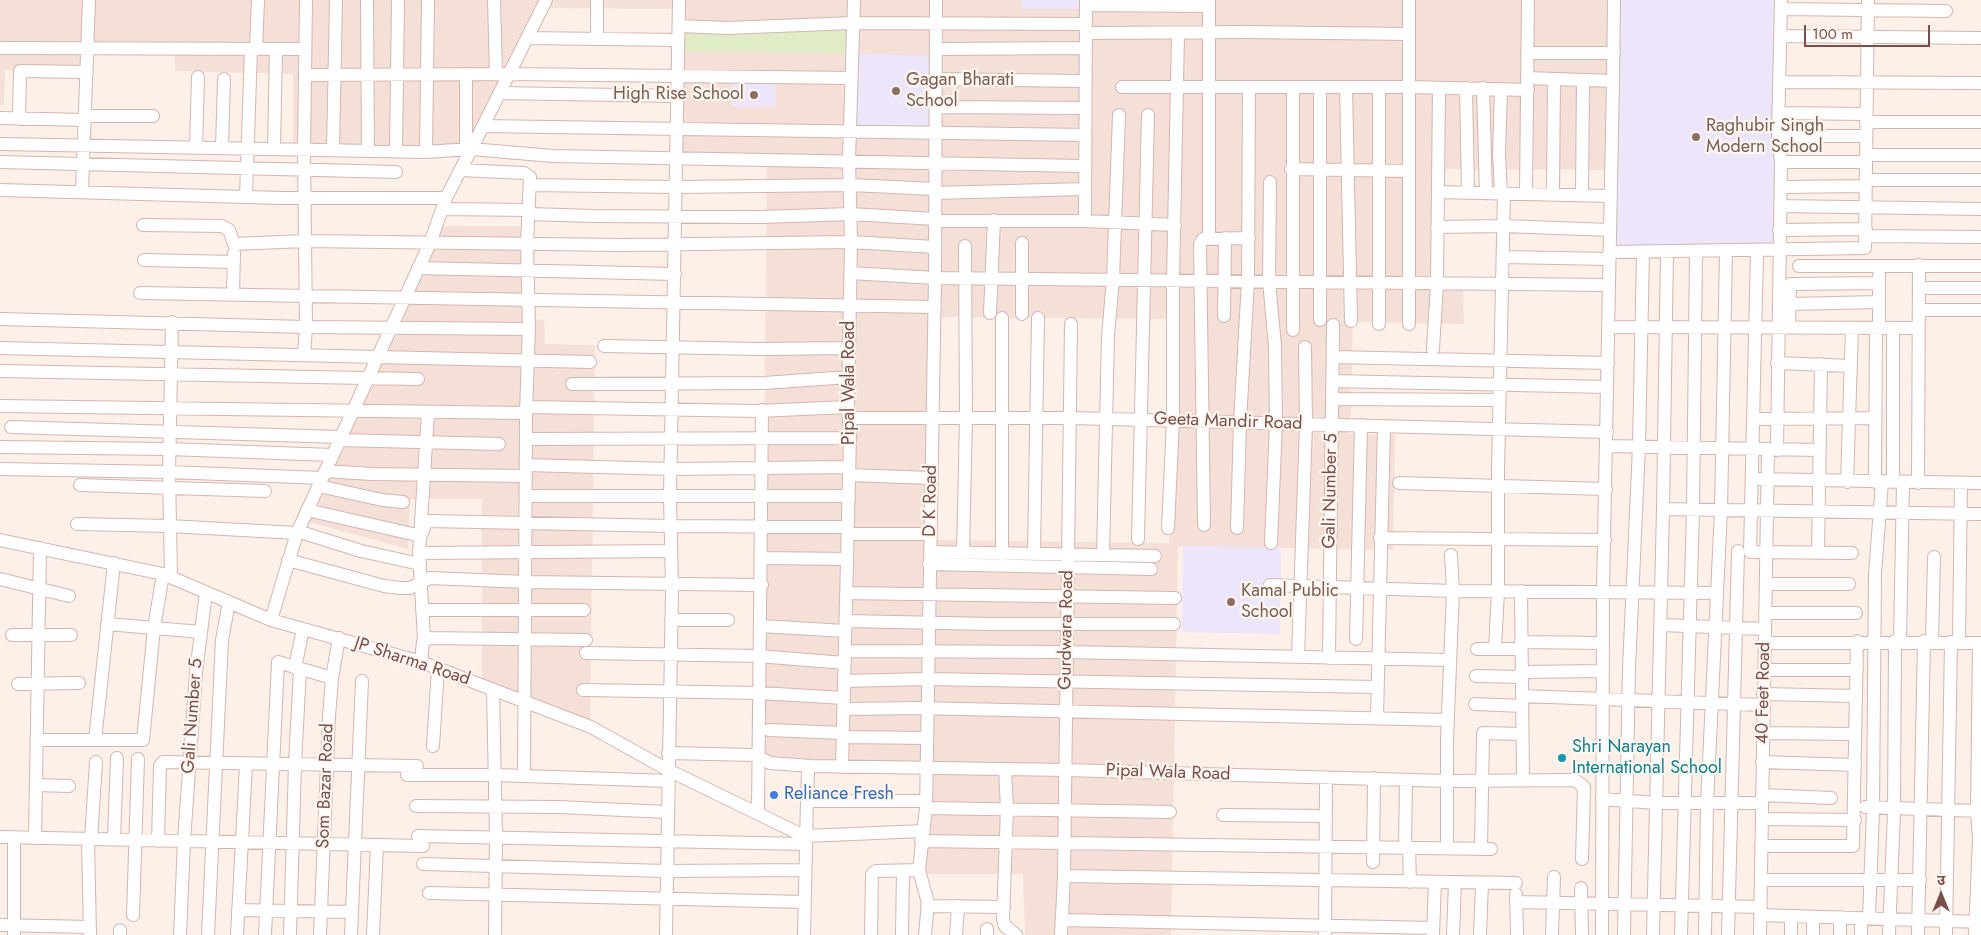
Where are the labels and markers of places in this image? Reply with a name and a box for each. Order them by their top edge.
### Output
place label: Gagan Bharati School [906,70,1014,112]
place label: High Rise School [613,84,744,106]
marker: Gagan Bharati School [890,85,902,97]
marker: High Rise School [748,89,760,101]
place label: Raghubir Singh Modern School [1706,116,1824,158]
marker: Raghubir Singh Modern School [1690,131,1702,143]
place label: Kamal Public School [1241,581,1339,624]
marker: Kamal Public School [1225,596,1237,608]
place label: Shri Narayan International School [1572,737,1722,780]
marker: Shri Narayan International School [1556,752,1568,764]
place label: Reliance Fresh [784,784,894,806]
marker: Reliance Fresh [768,789,780,801]

